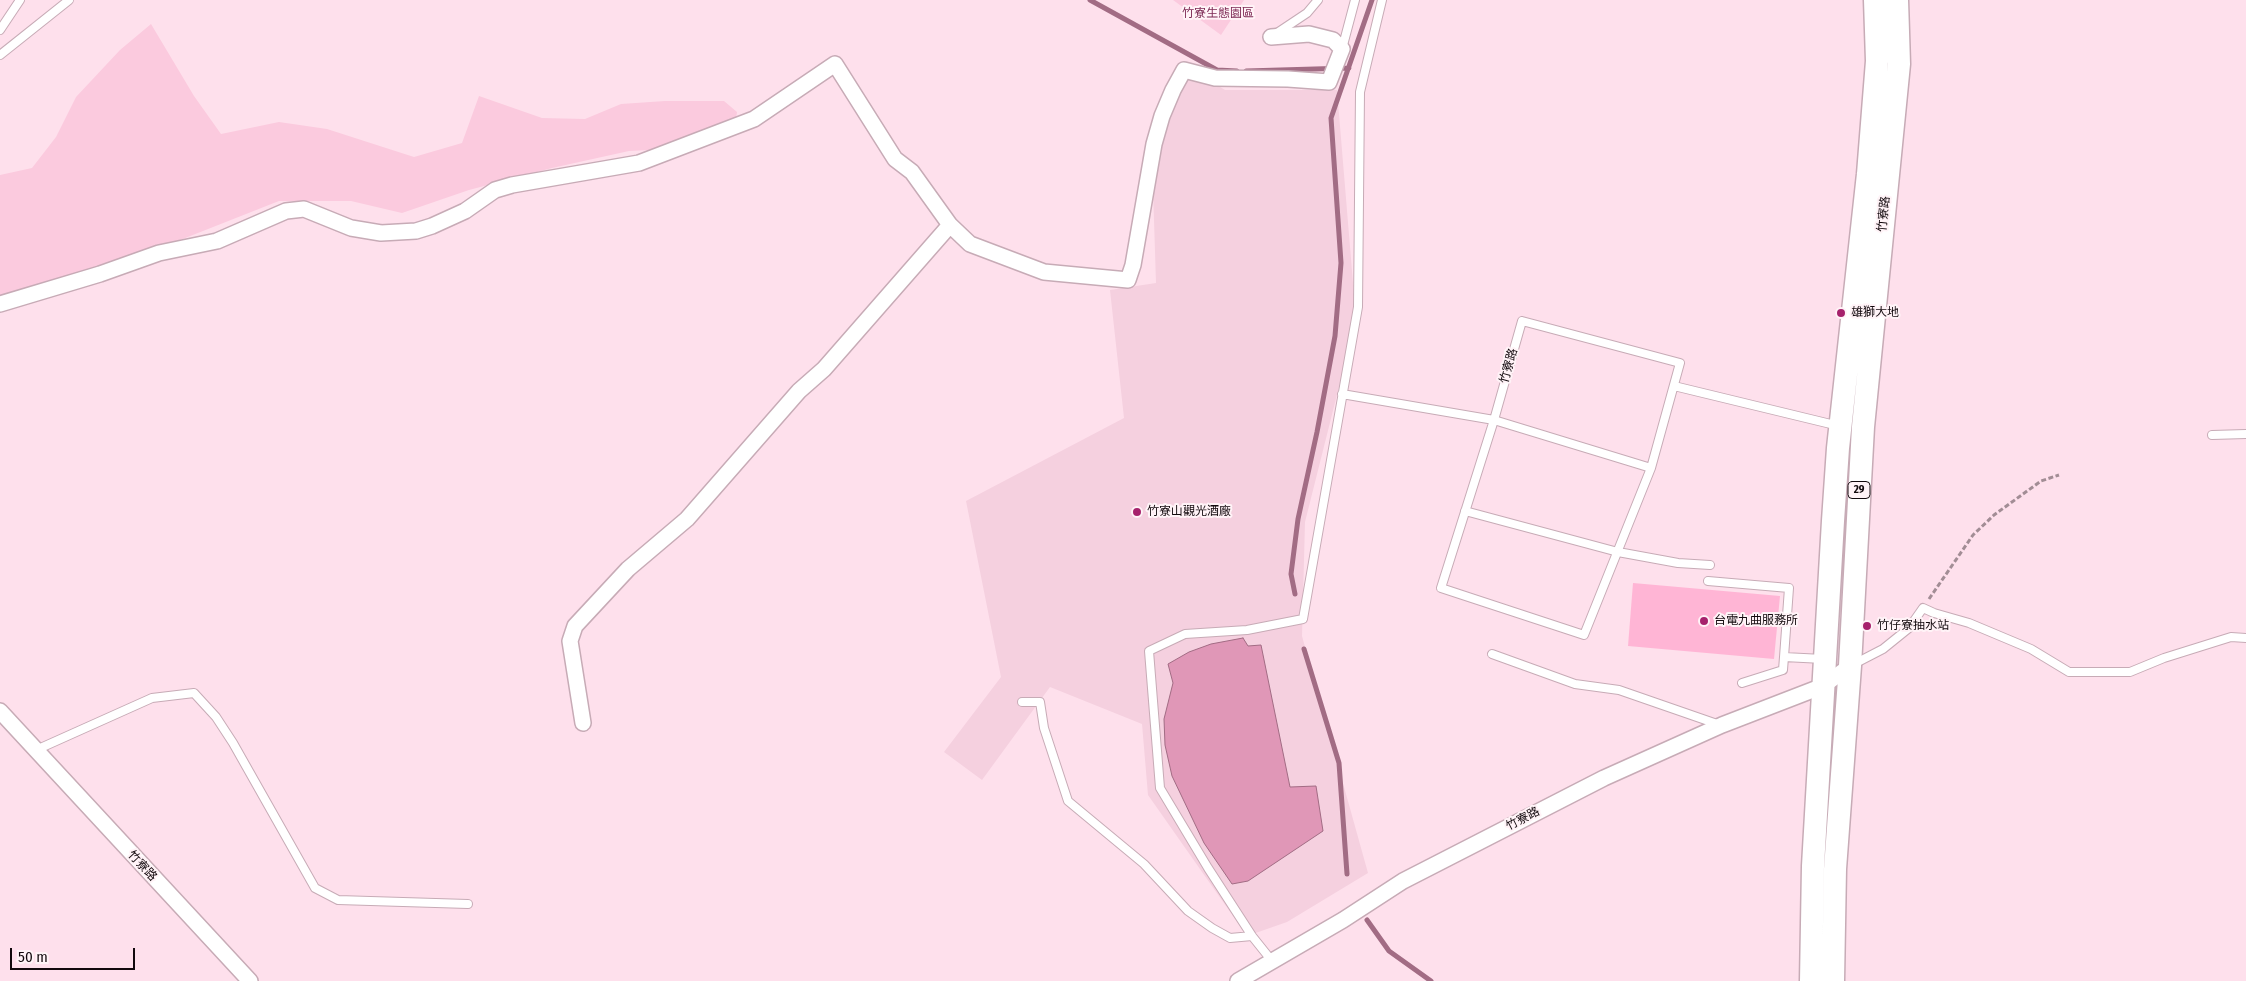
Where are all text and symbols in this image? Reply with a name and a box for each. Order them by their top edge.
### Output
park label: 竹寮生態園區 [1182,7,1254,21]
street label: 竹寮路 [1875,195,1893,233]
place label: 雄獅大地 [1851,306,1899,320]
marker: 雄獅大地 [1835,307,1847,319]
street label: 竹寮路 [1497,347,1521,385]
road number: 29 [1848,482,1870,498]
place label: 竹寮山觀光酒廠 [1147,505,1231,519]
marker: 竹寮山觀光酒廠 [1131,506,1143,518]
place label: 台電九曲服務所 [1714,614,1798,628]
marker: 台電九曲服務所 [1698,615,1710,627]
place label: 竹仔寮抽水站 [1877,619,1949,633]
marker: 竹仔寮抽水站 [1861,620,1873,632]
street label: 竹寮路 [1504,804,1542,834]
street label: 竹寮路 [124,848,160,884]
scale bar [12,938,138,970]
text: 50 m [18,948,48,966]

